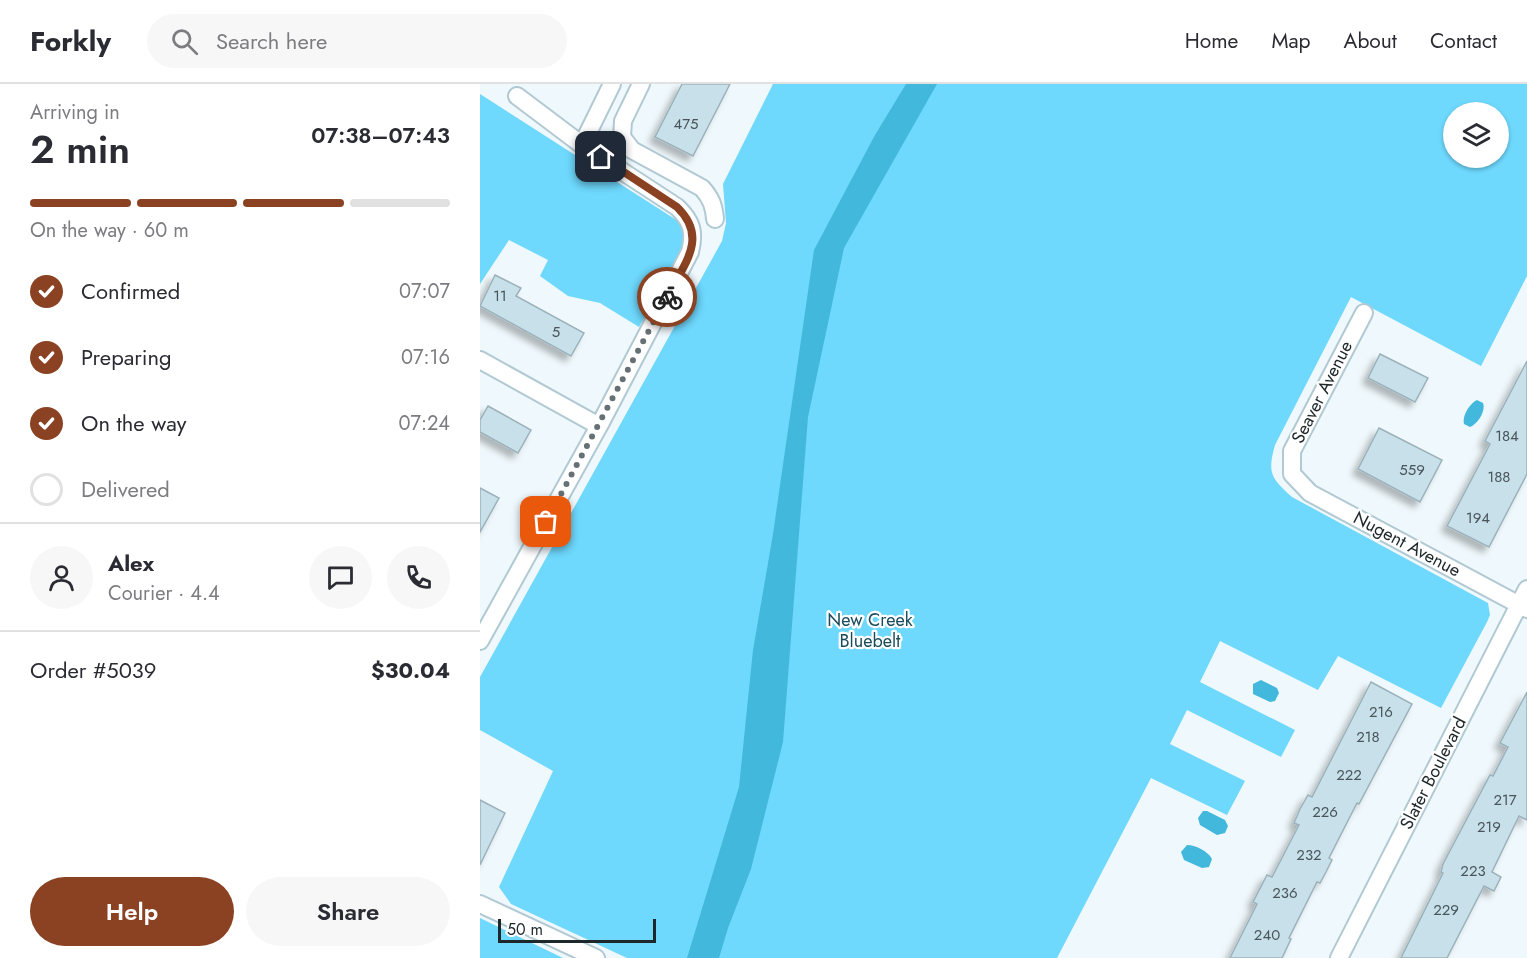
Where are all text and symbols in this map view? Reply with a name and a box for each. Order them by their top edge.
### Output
search box [147,14,567,68]
text: Forkly [30,21,111,62]
icon: search [168,25,201,58]
text: Search here [216,25,327,57]
text: Home [1185,26,1238,56]
text: Map [1271,26,1311,56]
text: About [1344,26,1397,56]
text: Contact [1430,26,1497,56]
text: Arriving in [30,98,120,127]
map controls [1443,102,1509,168]
button: layers [1443,102,1509,168]
house number: 475 [673,113,699,135]
text: 07:38–07:43 [311,119,450,151]
text: 2 min [30,121,130,178]
pin [575,131,626,182]
icon: home [584,140,617,173]
text: On the way · 60 m [30,216,189,245]
courier [637,267,697,327]
icon: check [30,275,63,308]
text: Confirmed [81,275,180,307]
text: 07:07 [399,277,450,306]
icon: bike [651,281,684,314]
house number: 11 [493,285,507,307]
house number: 5 [552,321,560,343]
street label: Seaver Avenue [1285,336,1359,448]
icon: check [30,341,63,374]
text: Preparing [81,341,172,373]
text: 07:16 [401,343,450,372]
icon: check [30,407,63,440]
text: On the way [81,407,186,439]
text: 07:24 [398,409,450,438]
house number: 184 [1495,425,1519,447]
house number: 559 [1399,459,1425,481]
house number: 188 [1487,466,1511,488]
text: Delivered [81,473,170,505]
pin [520,496,571,547]
icon: bag [529,505,562,538]
street label: Nugent Avenue [1349,505,1465,583]
house number: 194 [1466,507,1490,529]
button: person [30,546,93,609]
button: chat [309,546,372,609]
button: phone [387,546,450,609]
text: Alex [108,547,154,579]
text: Courier · 4.4 [108,579,220,608]
park label: New Creek Bluebelt [827,607,913,654]
text: Order #5039 [30,654,157,686]
text: $30.04 [371,654,450,686]
house number: 216 [1369,701,1393,723]
street label: Slater Boulevard [1393,712,1473,834]
house number: 218 [1356,726,1380,748]
house number: 222 [1336,764,1362,786]
house number: 217 [1493,789,1517,811]
house number: 226 [1312,801,1338,823]
house number: 219 [1477,816,1501,838]
house number: 232 [1296,844,1322,866]
house number: 223 [1460,860,1486,882]
button: Help [30,877,234,946]
button: Share [246,877,450,946]
house number: 236 [1272,882,1298,904]
house number: 229 [1433,899,1459,921]
scale bar [498,916,656,944]
text: 50 m [507,918,543,941]
house number: 240 [1254,924,1280,946]

